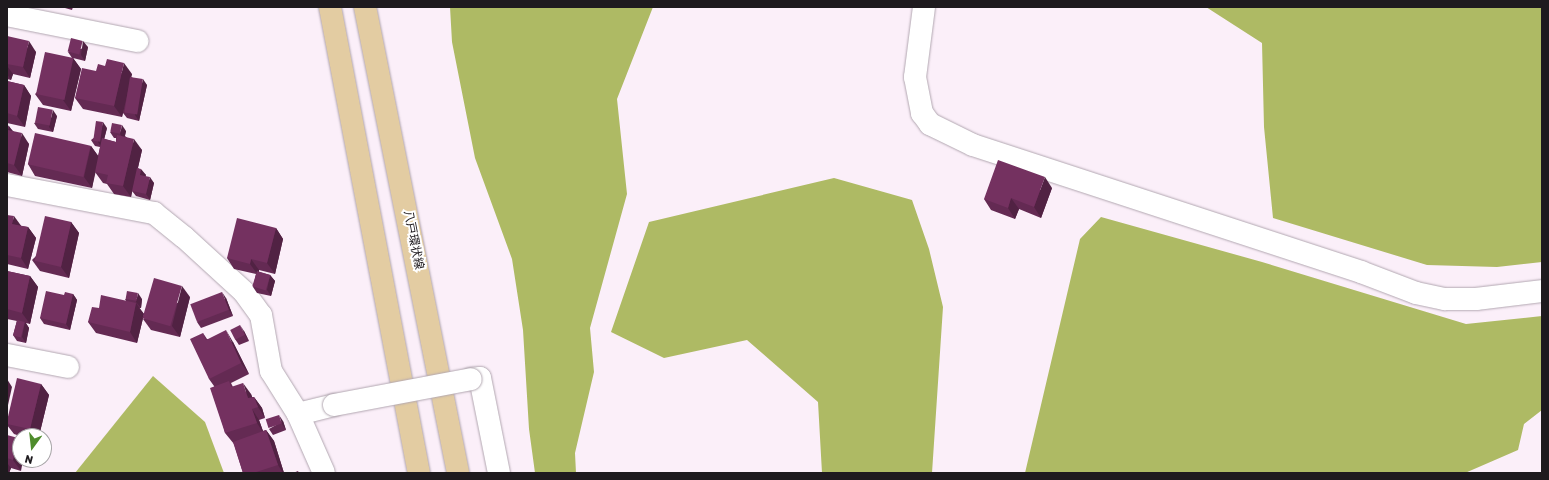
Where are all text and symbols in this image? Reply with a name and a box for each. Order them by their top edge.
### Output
street label: 八戸環状線 [400,209,426,271]
north arrow [12,428,52,468]
text: N [24,452,35,466]

